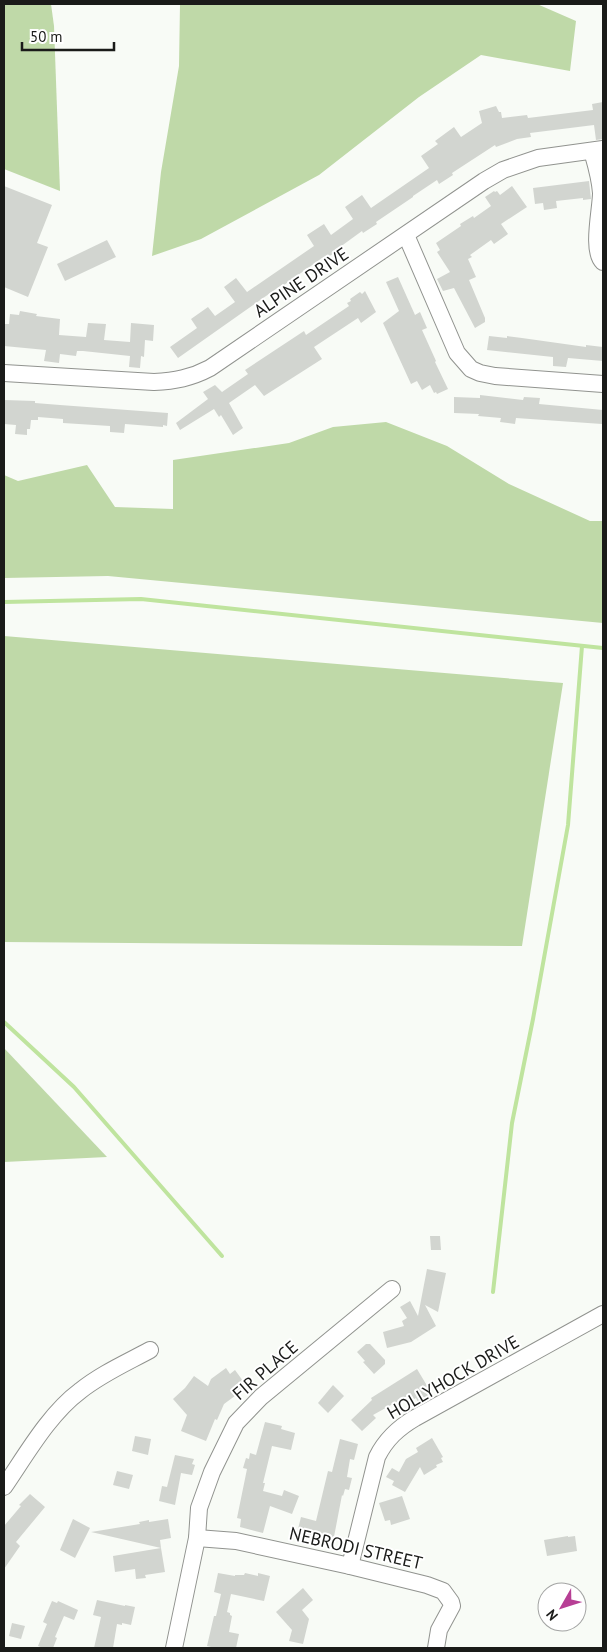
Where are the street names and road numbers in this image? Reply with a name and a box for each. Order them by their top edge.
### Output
street label: ALPINE DRIVE [249,242,353,322]
street label: HOLLYHOCK DRIVE [383,1330,523,1424]
street label: FIR PLACE [227,1335,303,1405]
street label: NEBRODI STREET [287,1522,425,1574]

